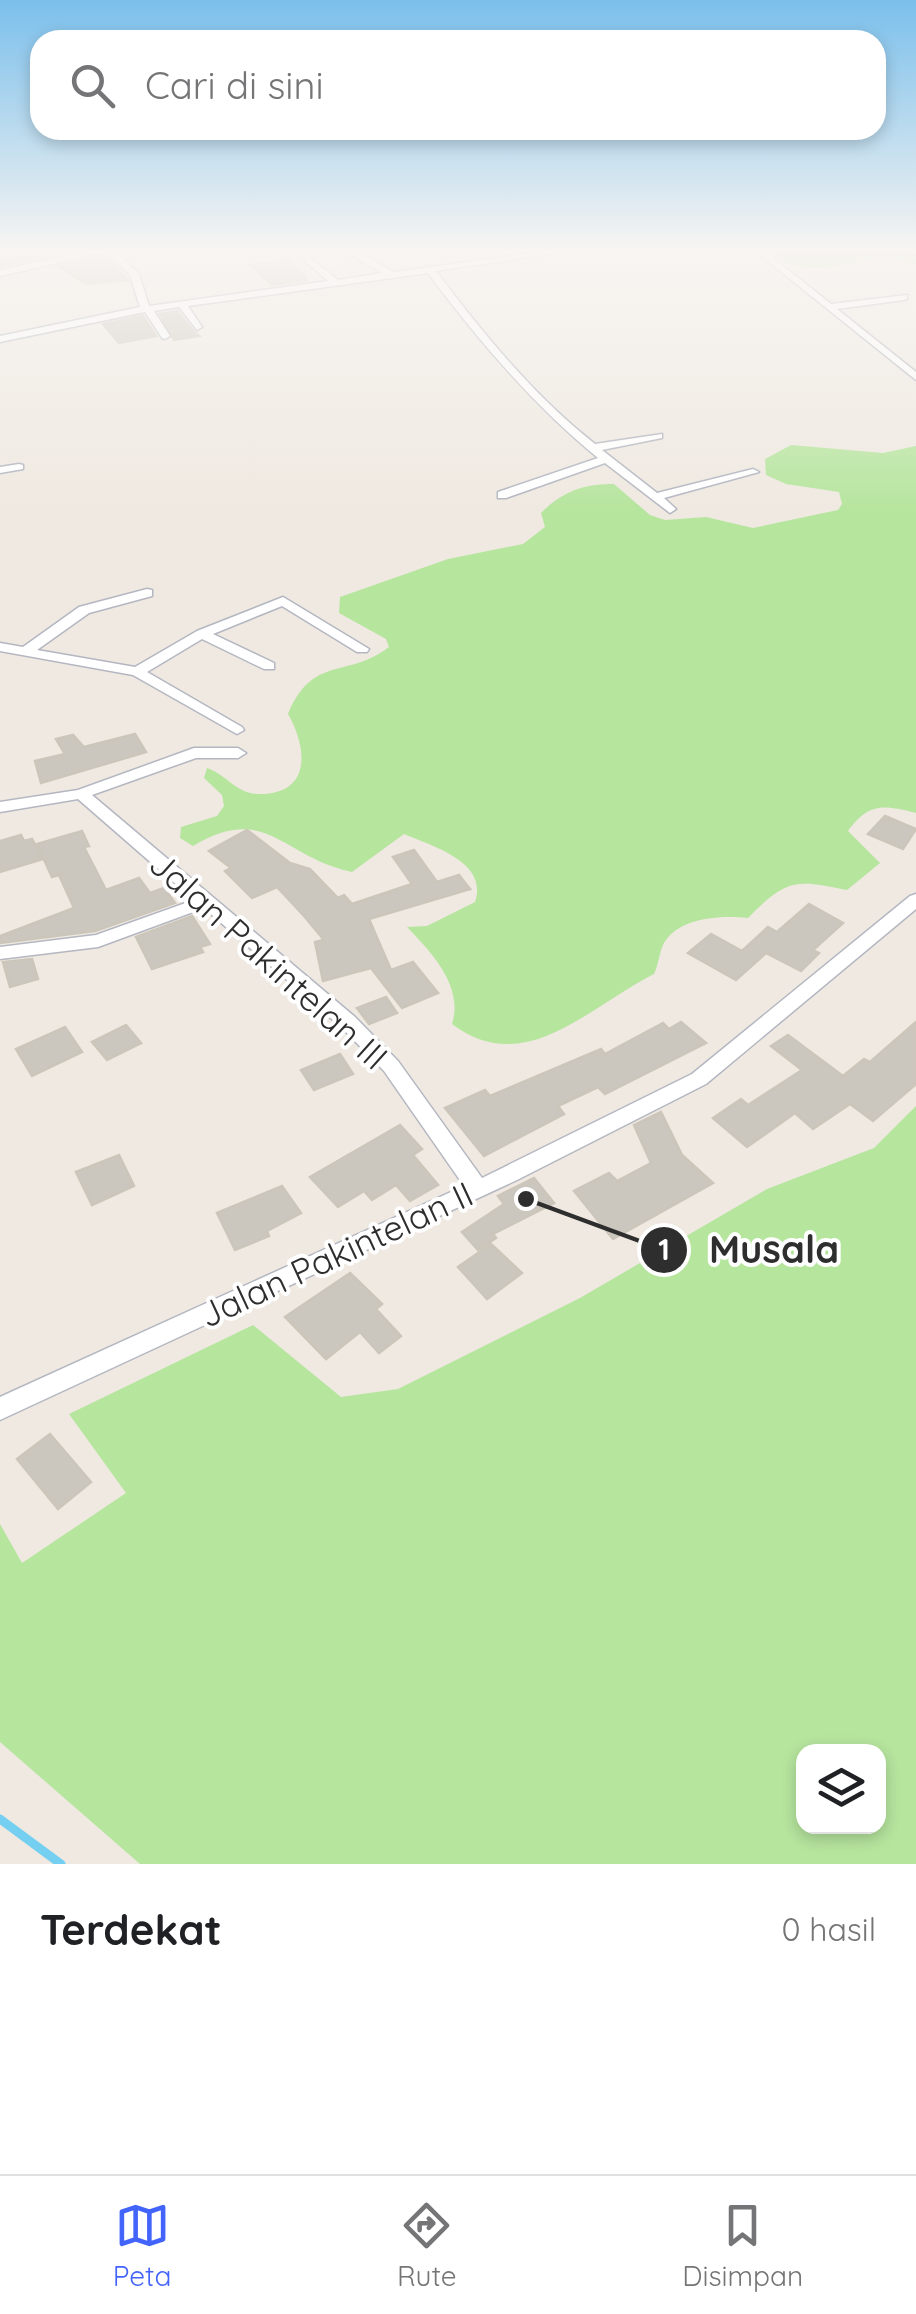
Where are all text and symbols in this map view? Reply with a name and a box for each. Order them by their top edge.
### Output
search box [30,30,886,140]
icon: search [65,58,120,113]
text: Cari di sini [145,61,324,109]
street label: Jalan Pakintelan III [141,841,397,1079]
street label: Jalan Pakintelan II [192,1171,480,1337]
callout: Musala [639,1216,859,1284]
text: Musala [709,1225,839,1273]
text: 1 [658,1230,670,1268]
map controls [796,1744,886,1834]
button: layers [796,1744,886,1834]
text: Terdekat [40,1903,222,1956]
text: 0 hasil [781,1909,876,1949]
tab: Peta [113,2198,172,2293]
tab: Rute [397,2198,457,2293]
tab: Disimpan [682,2198,803,2293]

